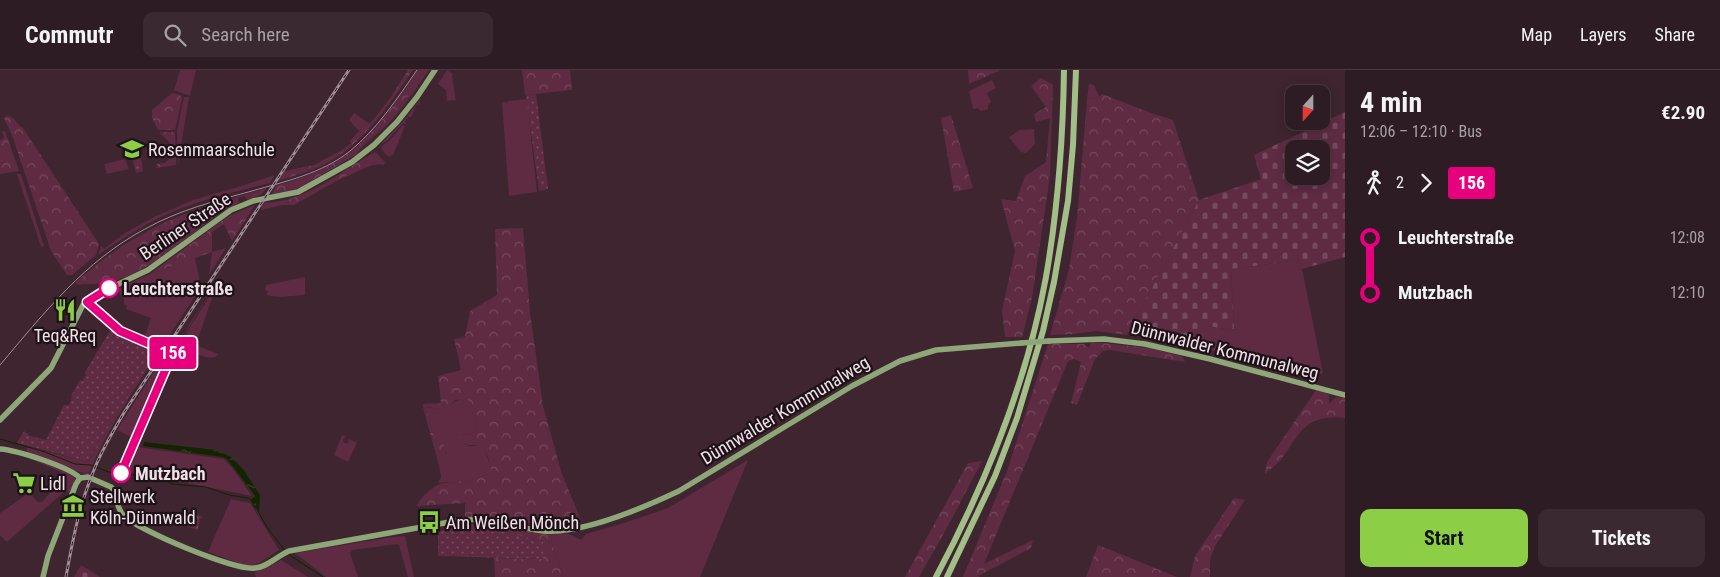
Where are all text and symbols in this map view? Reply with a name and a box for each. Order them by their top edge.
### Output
search box [143,12,493,57]
text: Commutr [25,21,113,49]
icon: search [161,21,189,49]
text: Search here [201,23,290,46]
text: Map [1521,24,1552,45]
text: Layers [1580,24,1627,45]
text: Share [1655,24,1695,45]
north arrow [1285,85,1330,130]
map controls [1285,85,1330,185]
text: 4 min [1360,86,1422,119]
text: €2.90 [1661,101,1705,124]
text: 12:06 – 12:10 · Bus [1360,122,1482,141]
school or university icon: Rosenmaarschule [119,136,145,162]
place label: Rosenmaarschule [148,139,275,160]
button: layers [1285,140,1330,185]
icon: walk [1360,169,1388,197]
icon: forward [1412,169,1440,197]
text: 156 [1458,172,1485,193]
text: 2 [1396,173,1404,192]
street label: Berliner Straße [136,188,234,264]
text: Leuchterstraße [1398,226,1514,249]
text: 12:08 [1670,228,1705,247]
marker: Leuchterstraße [99,278,119,298]
place label: Leuchterstraße [123,278,233,299]
text: Mutzbach [1398,281,1473,304]
text: 12:10 [1670,283,1705,302]
restaurant icon: Teq&Req [52,297,78,323]
street label: Dünnwalder Kommunalweg [1129,316,1321,384]
place label: Teq&Req [34,325,96,346]
line badge: 156 [144,337,202,369]
text: 156 [159,342,187,363]
street label: Dünnwalder Kommunalweg [697,351,873,469]
marker: Mutzbach [111,463,131,483]
place label: Mutzbach [135,463,206,484]
supermarket icon: Lidl [11,470,37,496]
place label: Lidl [40,473,66,494]
place label: Stellwerk Köln-Dünnwald [90,486,196,528]
museum icon: Stellwerk Köln-Dünnwald [60,493,86,519]
bus stop icon: Am Weißen Mönch [416,509,442,535]
button: Start [1360,509,1528,567]
button: Tickets [1538,509,1705,567]
place label: Am Weißen Mönch [446,512,579,533]

